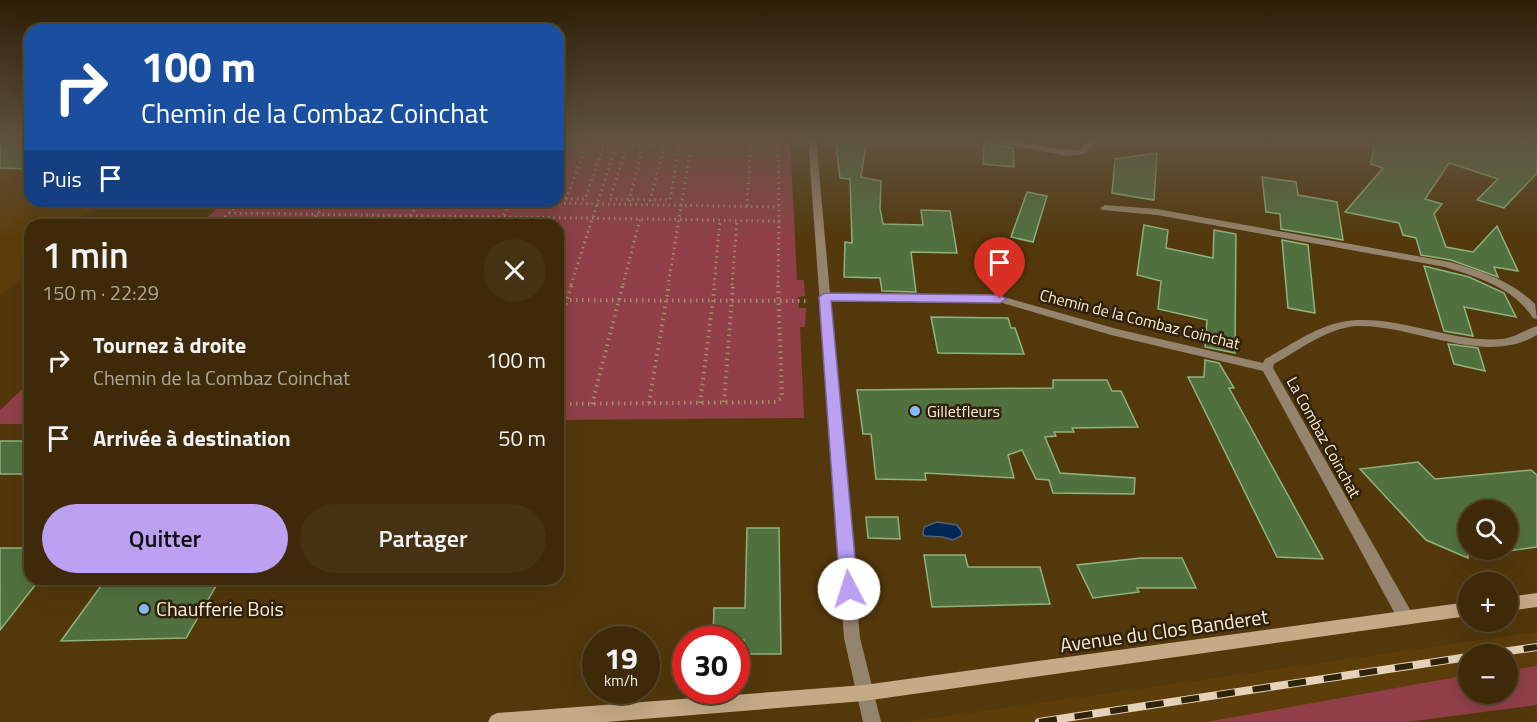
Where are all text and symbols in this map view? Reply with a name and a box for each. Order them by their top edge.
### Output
text: 100 m [141,34,256,98]
icon: right [42,48,120,126]
text: Chemin de la Combaz Coinchat [141,92,488,133]
text: Puis [42,162,82,196]
icon: arrive [94,162,127,195]
text: 1 min [42,227,129,282]
pin [974,237,1025,299]
button: close [483,239,546,302]
icon: arrive [983,246,1016,279]
text: 150 m · 22:29 [42,277,159,308]
street label: Chemin de la Combaz Coinchat [1037,282,1243,356]
text: Tournez à droite [93,328,246,362]
text: 100 m [486,343,546,377]
icon: right [42,344,75,377]
text: Chemin de la Combaz Coinchat [93,362,350,393]
street label: La Combaz Coinchat [1281,372,1367,502]
place label: Gilletfleurs [927,399,1000,423]
marker: Gilletfleurs [908,404,922,418]
text: Arrivée à destination [93,421,291,455]
text: 50 m [498,421,546,455]
icon: arrive [42,422,75,455]
map controls [1458,500,1518,704]
button: search [1458,500,1518,560]
button: Quitter [42,504,288,573]
button: Partager [300,504,546,573]
position arrow [817,557,881,621]
button: + [1458,572,1518,632]
place label: Chaufferie Bois [156,593,284,624]
street label: Avenue du Clos Banderet [1058,601,1270,660]
marker: Chaufferie Bois [137,602,151,616]
speed limit sign: 30 [672,626,750,704]
text: 19 [604,635,638,681]
button: − [1458,644,1518,704]
text: km/h [604,669,638,692]

